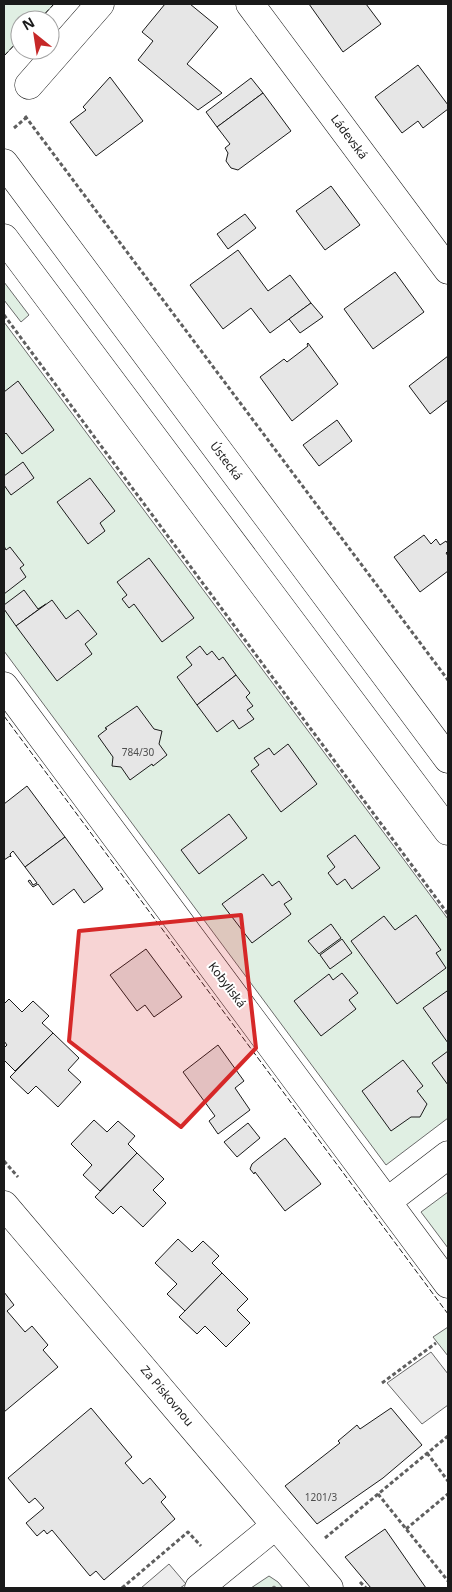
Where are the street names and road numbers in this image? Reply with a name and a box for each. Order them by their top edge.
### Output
street label: Ládevská [327,111,372,163]
street label: Ústecká [206,438,247,484]
street label: Kobyliská [205,958,250,1011]
street label: Za Pískovnou [137,1362,198,1430]

